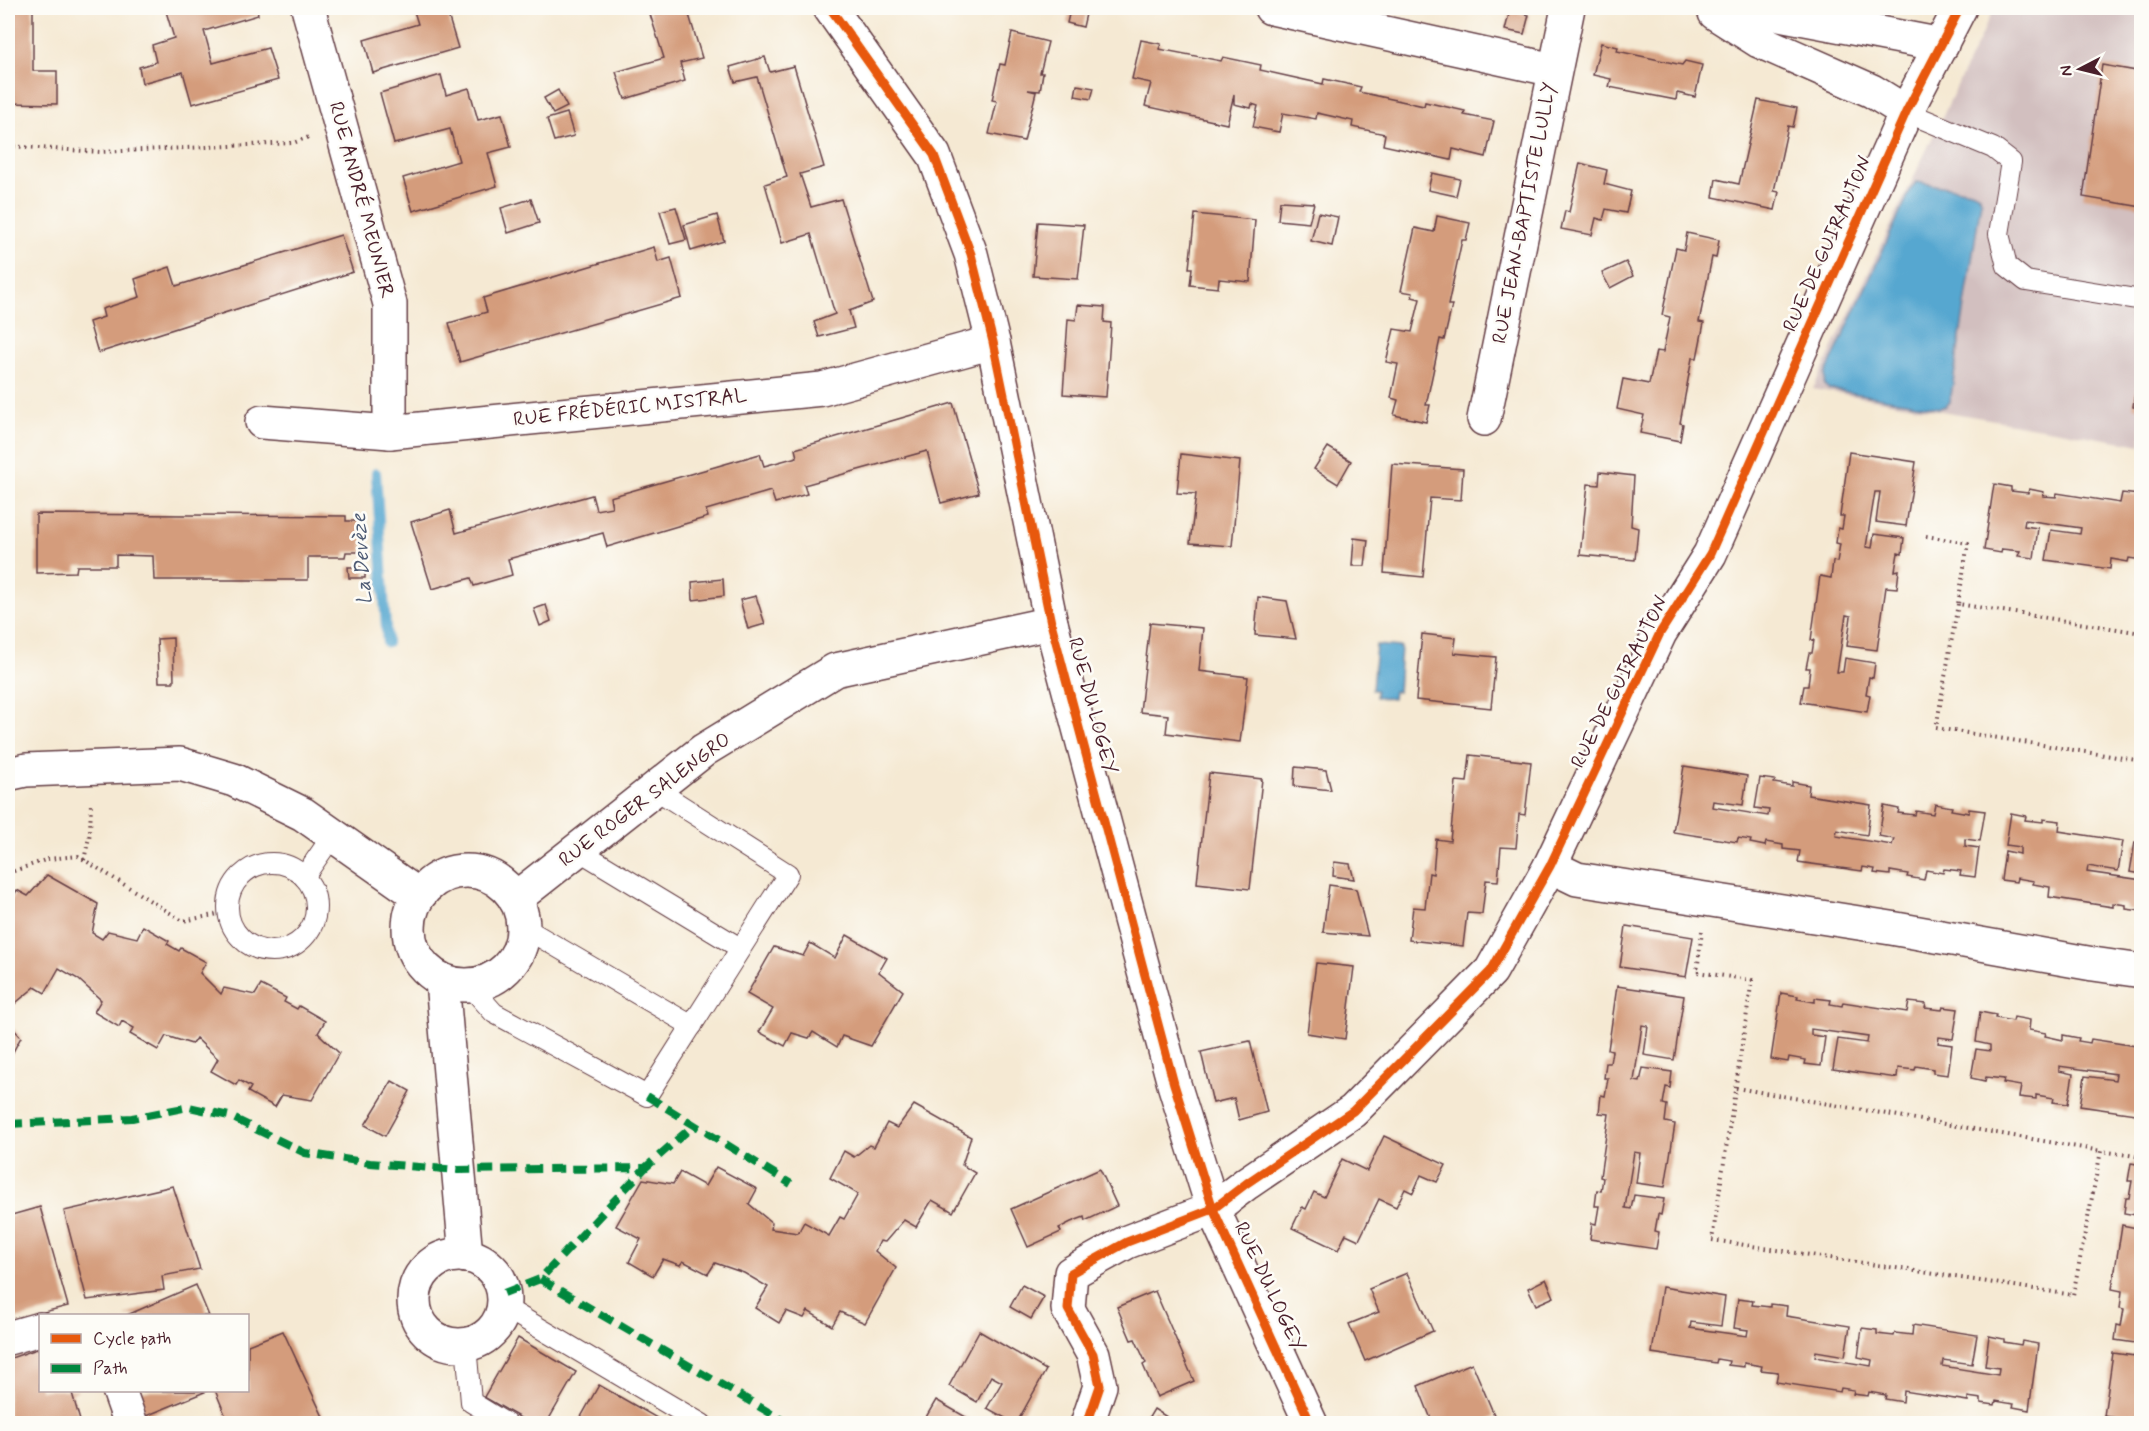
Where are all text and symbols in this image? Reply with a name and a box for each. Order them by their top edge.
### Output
north arrow [2050,39,2110,99]
text: N [2056,64,2078,77]
street label: RUE JEAN-BAPTISTE LULLY [1486,80,1564,346]
street label: RUE ANDRÉ MEUNIER [322,99,400,301]
street label: RUE DE GUIRAUTON [1777,152,1879,336]
street label: RUE FRÉDÉRIC MISTRAL [512,382,749,434]
water label: La Devèze [345,512,379,606]
street label: RUE DE GUIRAUTON [1565,591,1675,773]
street label: RUE DU LOGEY [1061,635,1123,777]
street label: RUE ROGER SALENGRO [554,726,736,874]
street label: RUE DU LOGEY [1227,1218,1311,1356]
legend [39,1314,249,1392]
text: Cycle path [93,1327,171,1351]
text: Path [93,1357,128,1381]

